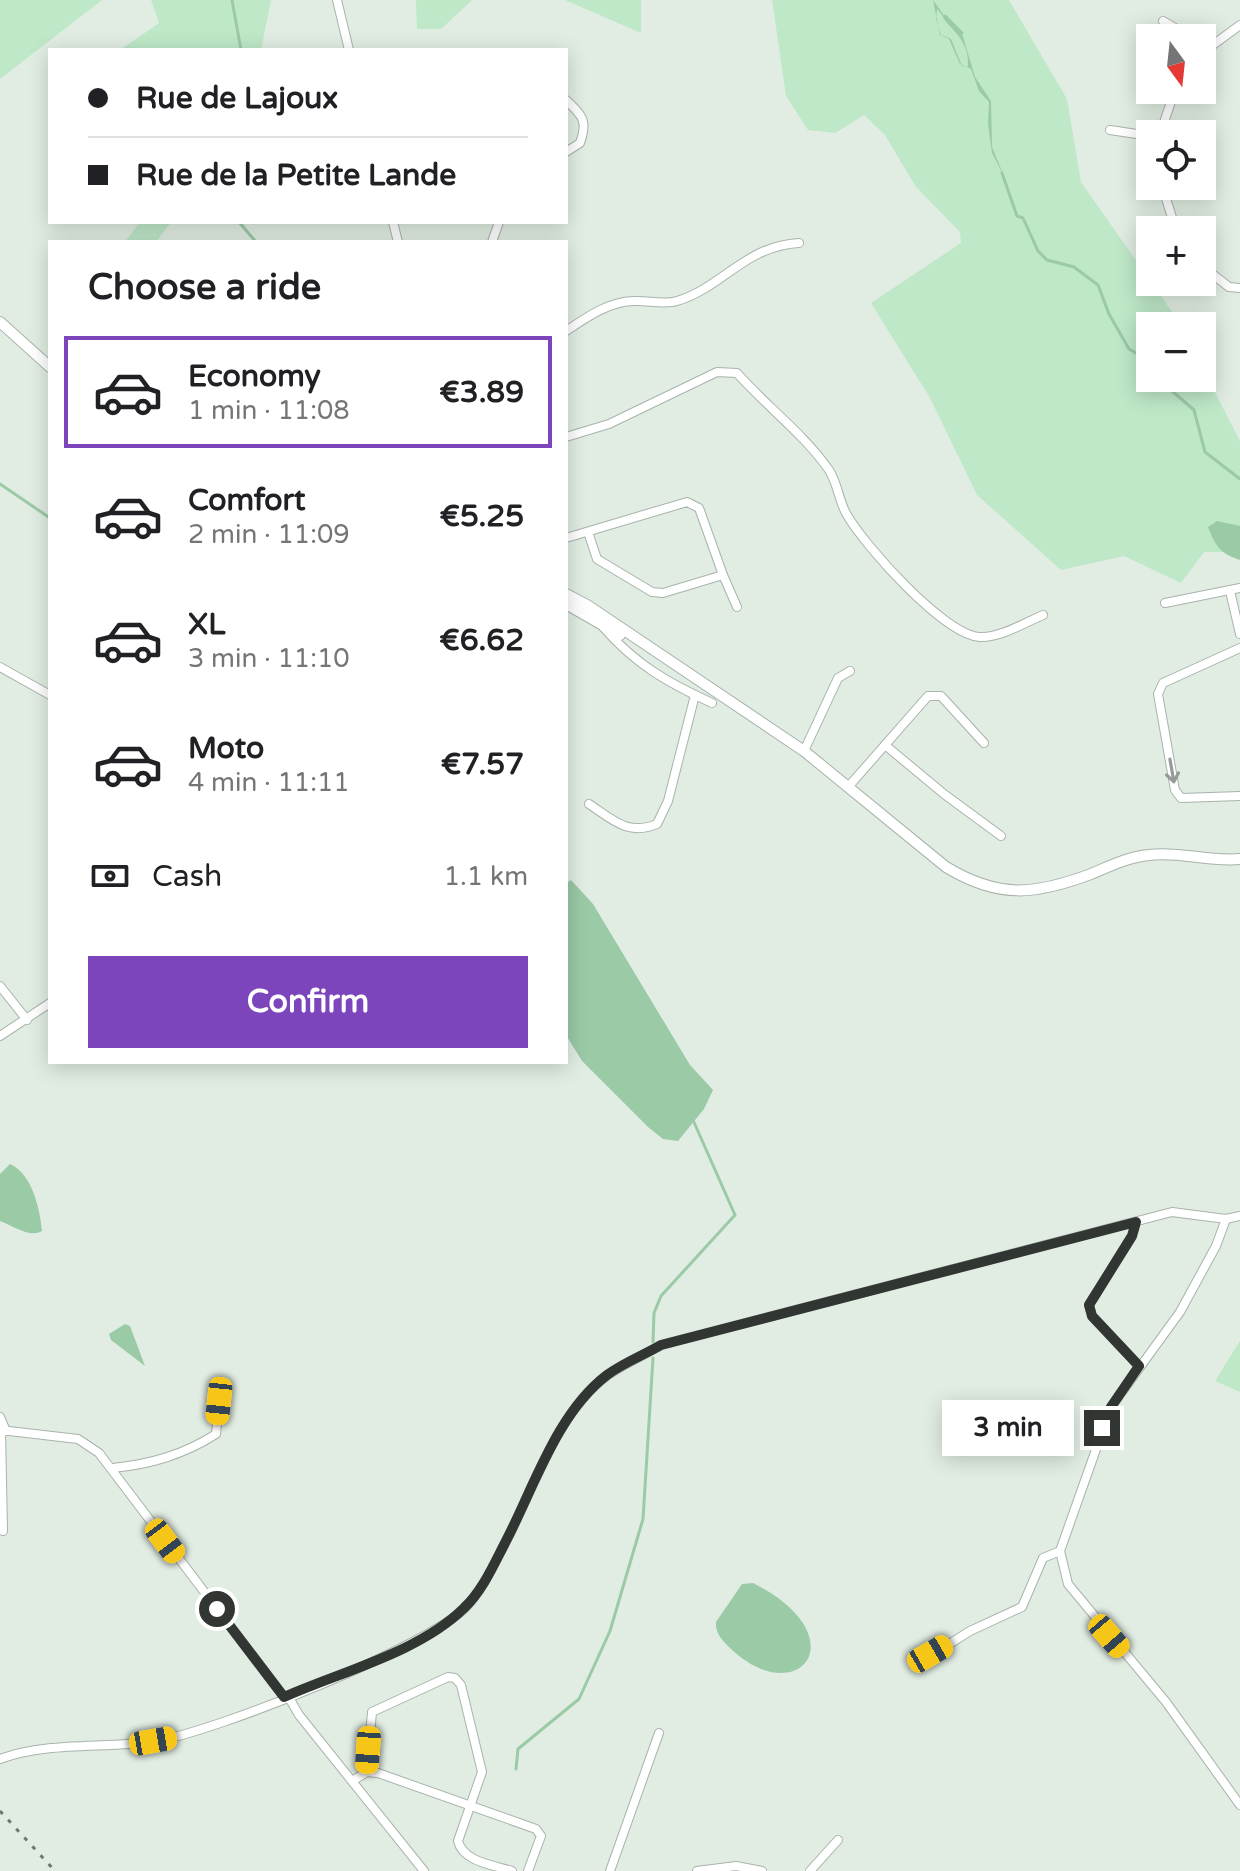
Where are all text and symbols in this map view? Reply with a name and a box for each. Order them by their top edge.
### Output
north arrow [1136,24,1216,104]
map controls [1136,24,1216,392]
text: Rue de Lajoux [136,80,338,117]
button: locate [1136,120,1216,200]
text: Rue de la Petite Lande [136,157,456,194]
button: + [1136,216,1216,296]
text: Choose a ride [88,266,321,309]
button: − [1136,312,1216,392]
icon: car [92,356,164,428]
text: Economy [188,358,321,395]
text: €3.89 [439,374,524,411]
text: 1 min · 11:08 [188,395,350,426]
icon: car [92,480,164,552]
text: Comfort [188,482,306,519]
text: €5.25 [440,498,524,535]
text: 2 min · 11:09 [188,519,350,550]
icon: car [92,604,164,676]
text: XL [188,606,225,643]
text: €6.62 [439,622,524,659]
text: 3 min · 11:10 [188,643,350,674]
icon: car [92,728,164,800]
text: Moto [188,730,264,767]
text: €7.57 [441,746,524,783]
one-way arrow [1165,758,1180,783]
text: 4 min · 11:11 [188,767,350,798]
icon: cash [88,854,132,898]
text: Cash [152,858,222,895]
text: 1.1 km [444,861,528,892]
button: Confirm [88,956,528,1048]
car [205,1376,233,1426]
callout: 3 min [942,1400,1074,1456]
route end [1084,1410,1120,1446]
text: 3 min [973,1412,1043,1443]
car [141,1515,189,1567]
route start [199,1591,235,1627]
car [1084,1610,1134,1662]
car [903,1632,957,1676]
car [127,1725,179,1757]
car [354,1725,382,1775]

